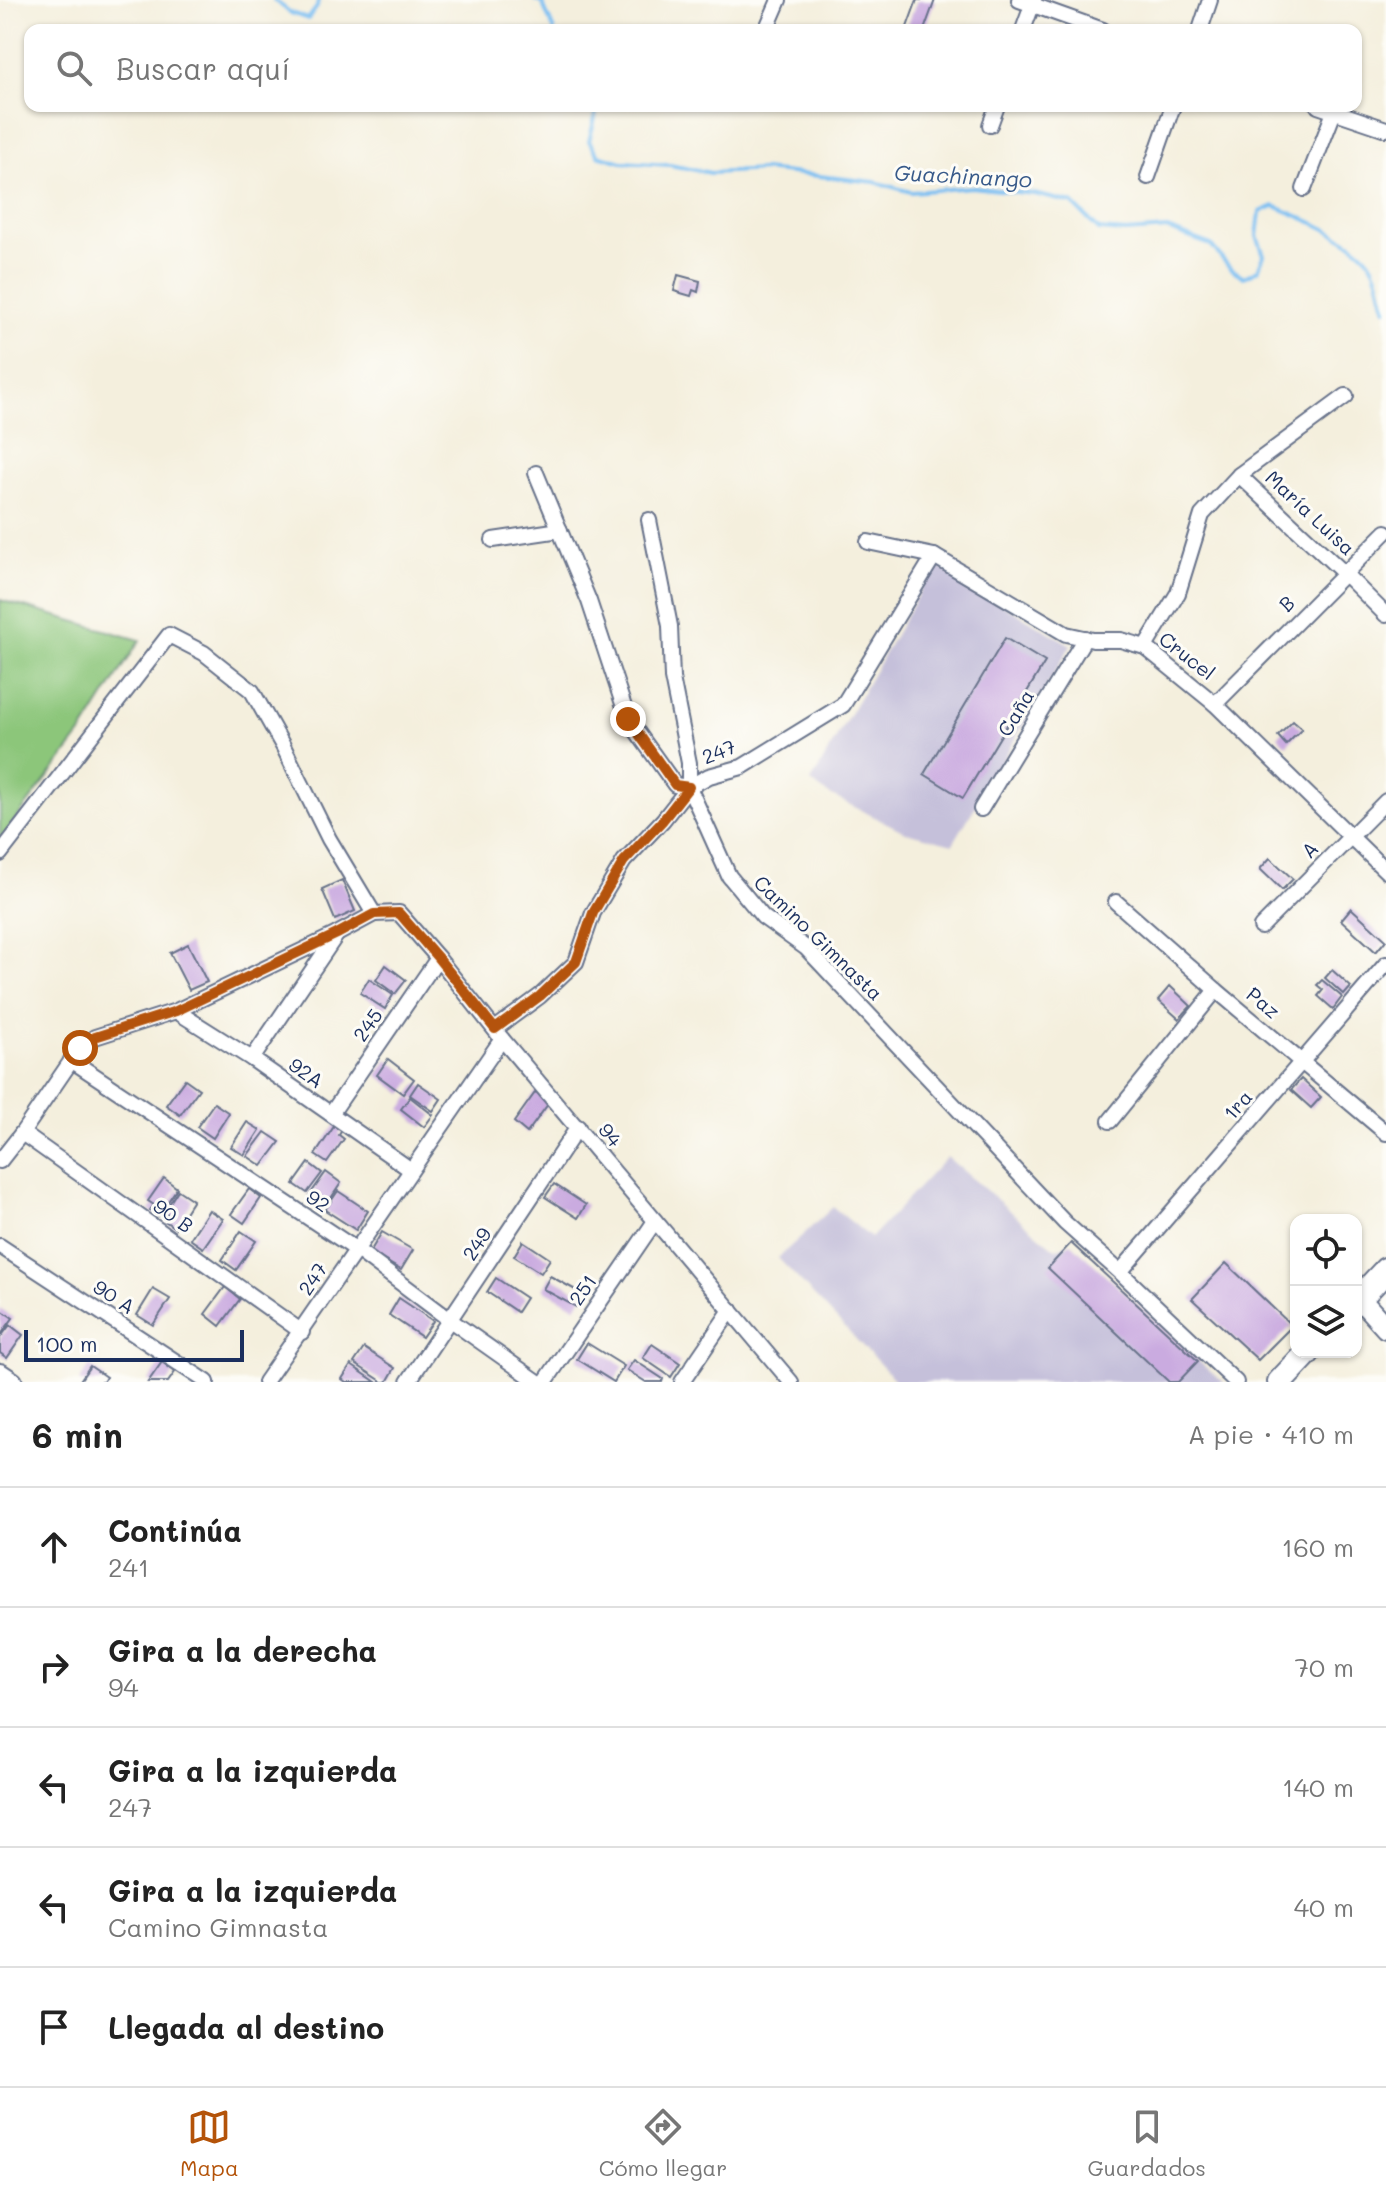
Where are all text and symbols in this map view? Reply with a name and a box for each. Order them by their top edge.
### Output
search box [24,24,1362,112]
icon: search [52,46,96,90]
text: Buscar aquí [116,48,290,88]
water label: Guachinango [893,157,1033,194]
street label: María Luisa [1260,464,1361,560]
street label: B [1273,590,1300,617]
street label: Crucel [1154,625,1221,685]
street label: Caña [991,684,1039,741]
route end [610,701,646,737]
street label: 247 [698,733,739,769]
street label: A [1295,835,1323,863]
street label: Camino Gimnasta [749,869,889,1006]
street label: Paz [1242,981,1286,1024]
street label: 245 [347,1003,388,1046]
route start [62,1030,98,1066]
street label: 92A [284,1051,329,1093]
street label: 1ra [1217,1084,1257,1125]
street label: 94 [593,1117,628,1152]
street label: 92 [302,1183,335,1217]
street label: 90 B [149,1192,199,1238]
map controls [1290,1214,1362,1358]
button: locate [1290,1214,1362,1286]
street label: 249 [456,1222,497,1265]
street label: 247 [292,1257,332,1300]
street label: 251 [563,1269,602,1310]
street label: 90 A [89,1273,140,1319]
button: layers [1290,1286,1362,1358]
scale bar [24,1326,244,1362]
text: 100 m [36,1329,98,1358]
text: 6 min [32,1412,123,1457]
text: A pie · 410 m [1188,1417,1354,1451]
text: Continúa [108,1510,242,1550]
icon: ahead [32,1525,76,1569]
text: 160 m [1282,1530,1354,1564]
text: 241 [108,1550,149,1584]
text: Gira a la derecha [108,1630,377,1670]
icon: right [32,1645,76,1689]
text: 70 m [1294,1650,1354,1684]
text: 94 [108,1670,139,1704]
text: Gira a la izquierda [108,1750,397,1790]
icon: left [32,1765,76,1809]
text: 140 m [1282,1770,1354,1804]
text: 247 [108,1790,152,1824]
text: Gira a la izquierda [108,1870,397,1910]
icon: left [32,1885,76,1929]
text: 40 m [1294,1890,1354,1924]
text: Camino Gimnasta [108,1910,328,1944]
icon: arrive [32,2005,76,2049]
text: Llegada al destino [108,2007,384,2047]
tab: Mapa [180,2105,239,2182]
tab: Cómo llegar [599,2105,727,2182]
tab: Guardados [1087,2105,1206,2182]

